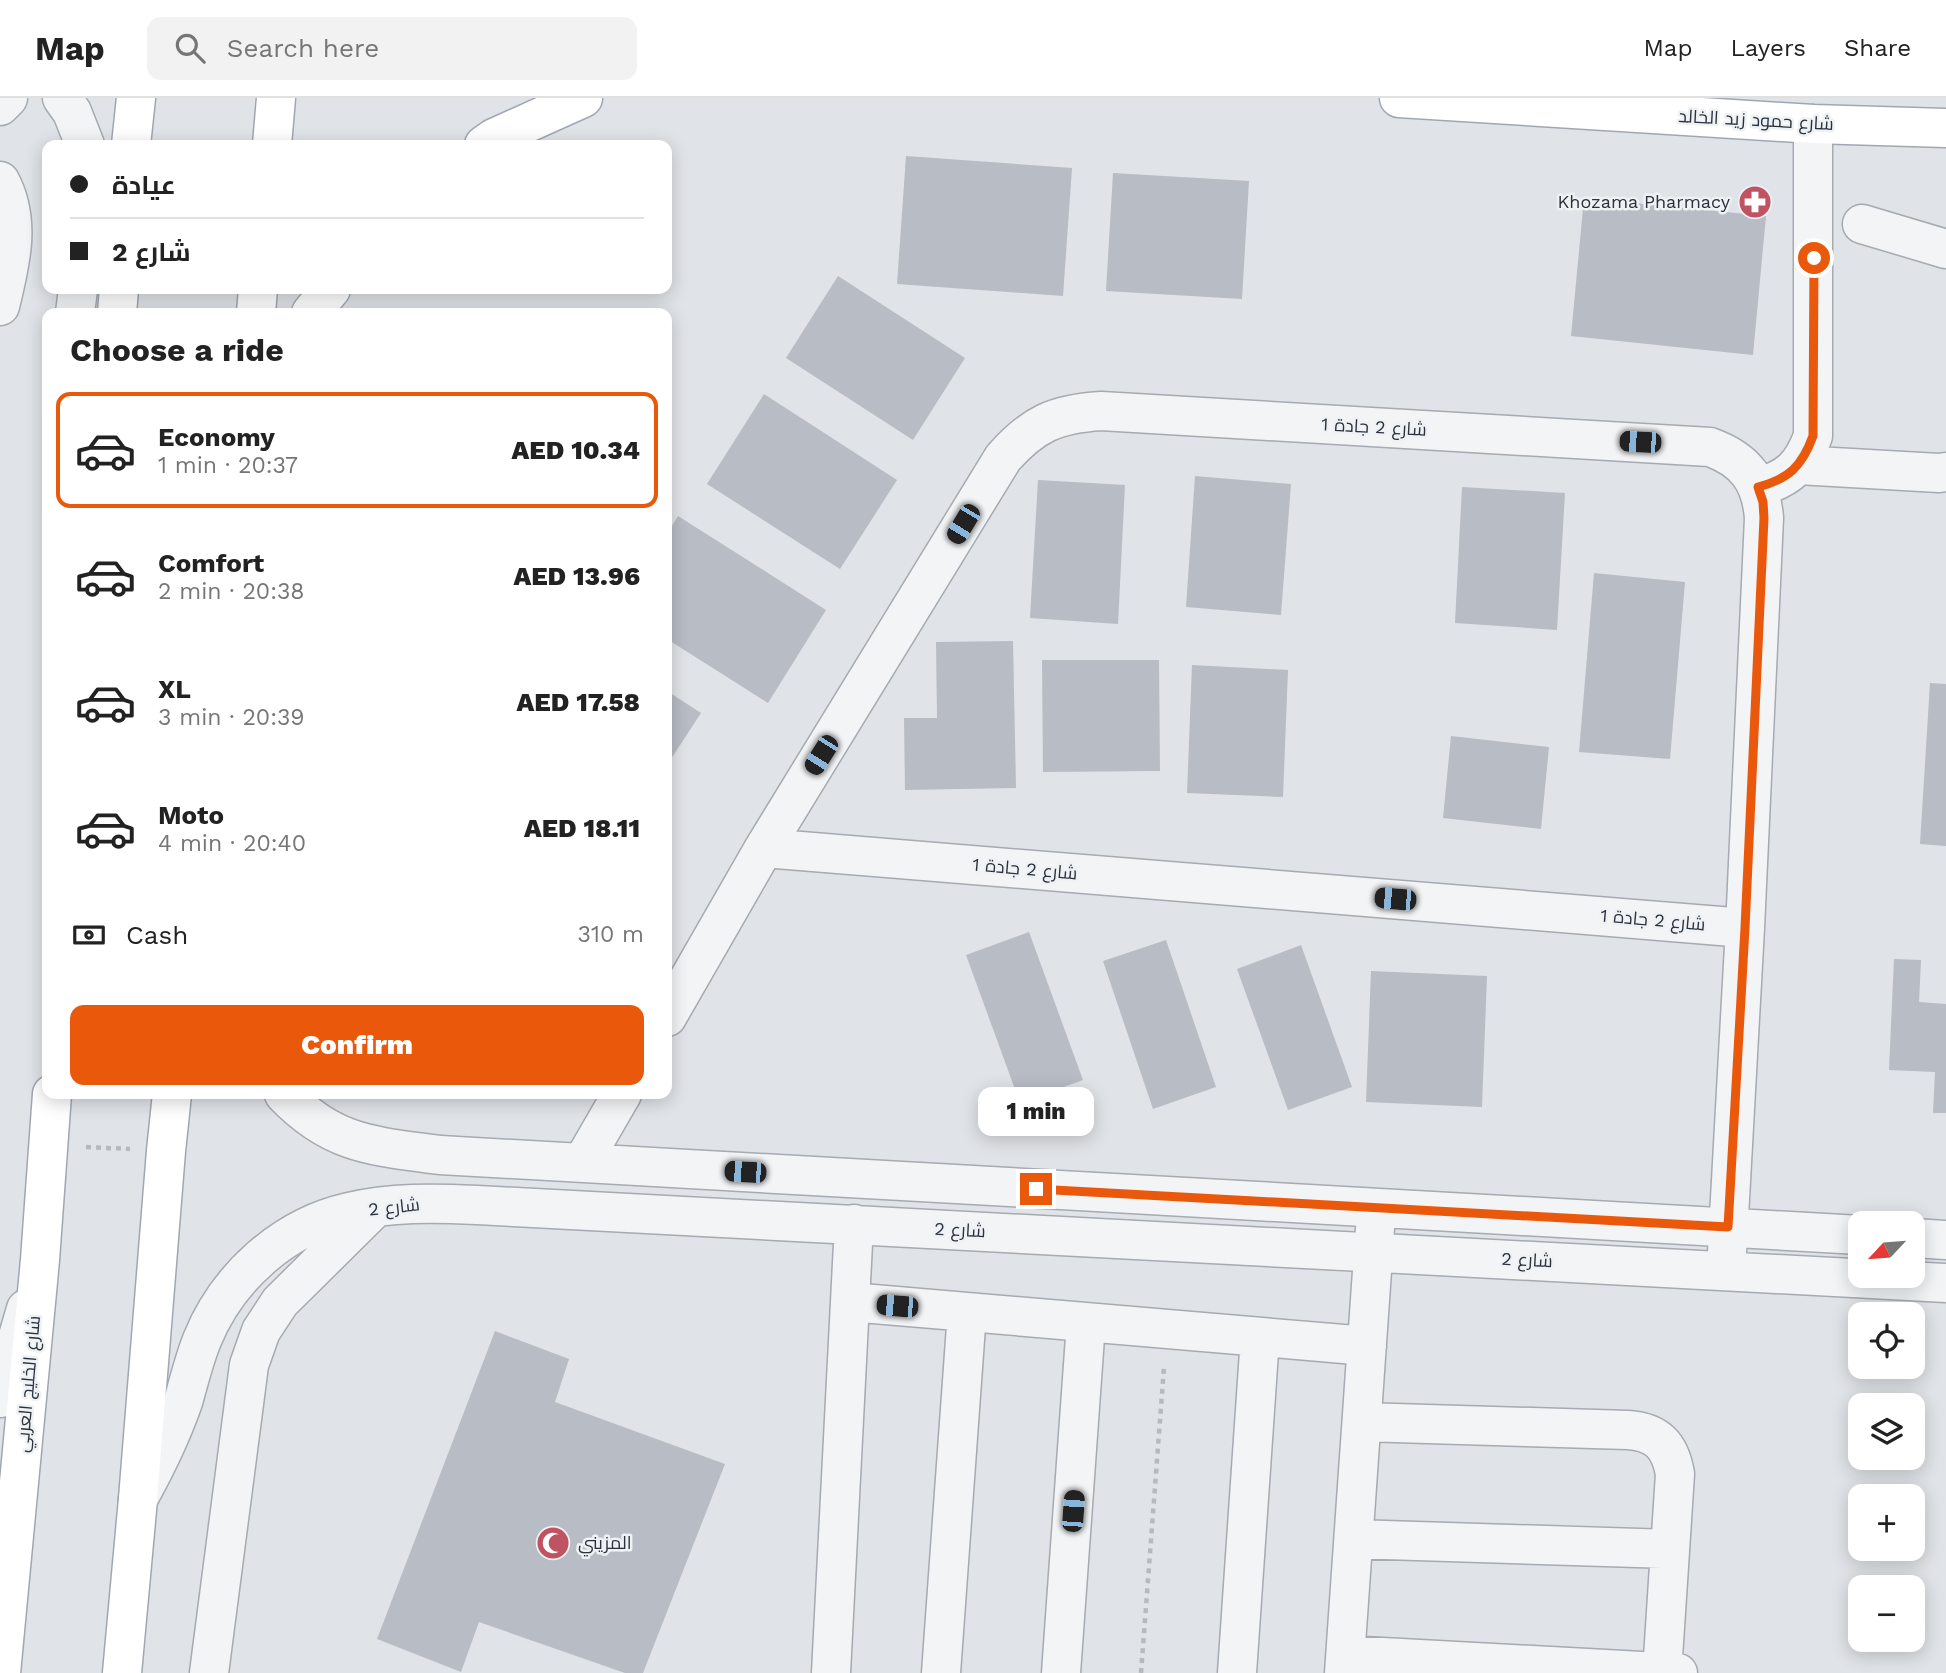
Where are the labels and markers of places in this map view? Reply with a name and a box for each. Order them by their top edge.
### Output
pharmacy icon: Khozama Pharmacy [1736,183,1774,221]
place label: Khozama Pharmacy [1558,191,1731,212]
mosque icon: المزيني [534,1524,572,1562]
place label: المزيني [578,1532,632,1557]

